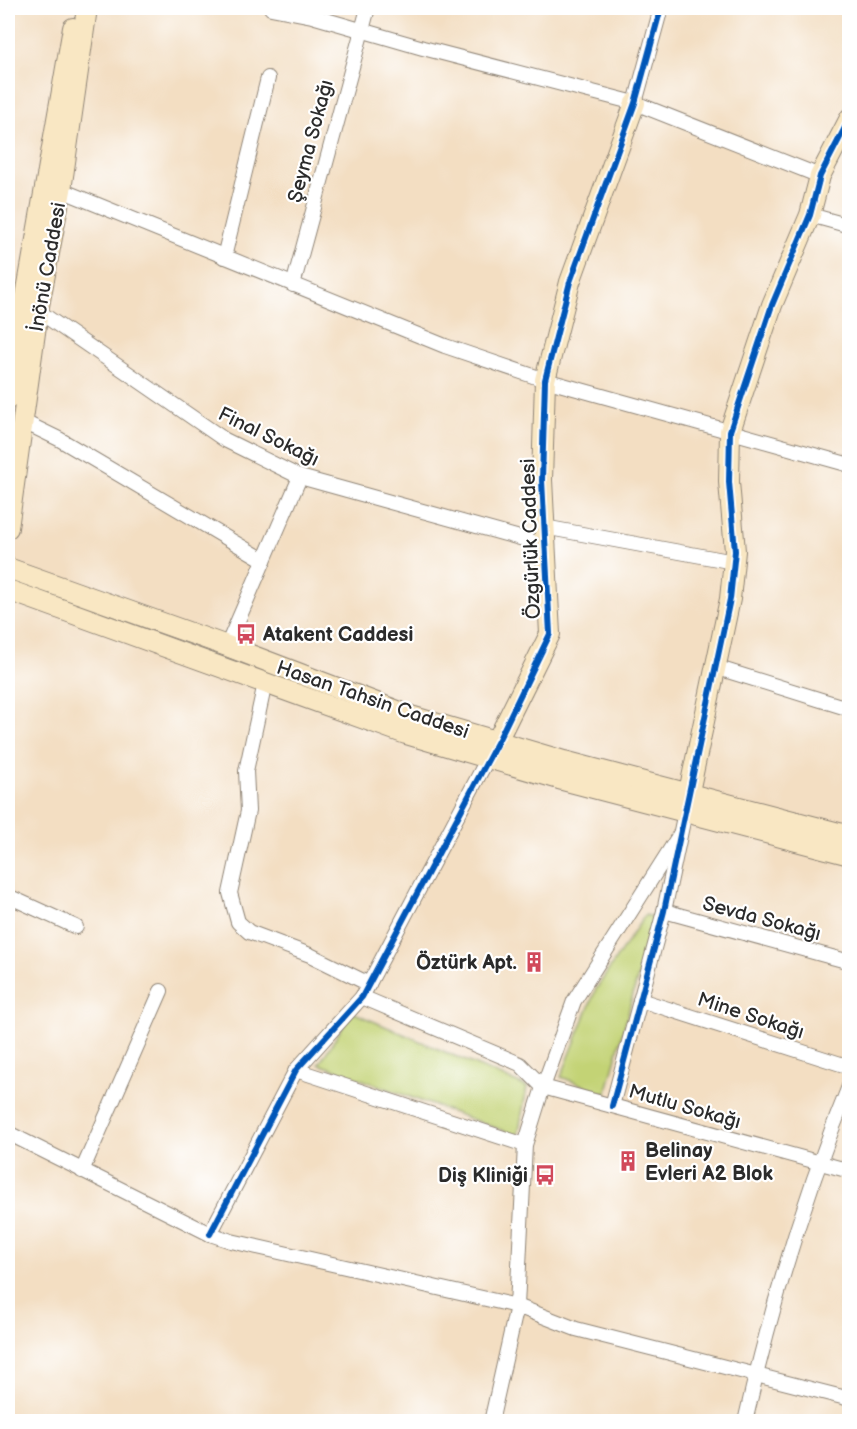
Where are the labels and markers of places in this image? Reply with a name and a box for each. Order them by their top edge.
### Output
bus stop icon: Atakent Caddesi [234,622,258,646]
place label: Atakent Caddesi [262,623,413,647]
place label: Öztürk Apt. [416,950,517,975]
building icon: Öztürk Apt. [522,950,546,974]
place label: Belinay Evleri A2 Blok [645,1139,773,1186]
building icon: Belinay Evleri A2 Blok [616,1149,640,1173]
bus stop icon: Diş Kliniği [533,1163,557,1187]
place label: Diş Kliniği [438,1164,528,1188]

